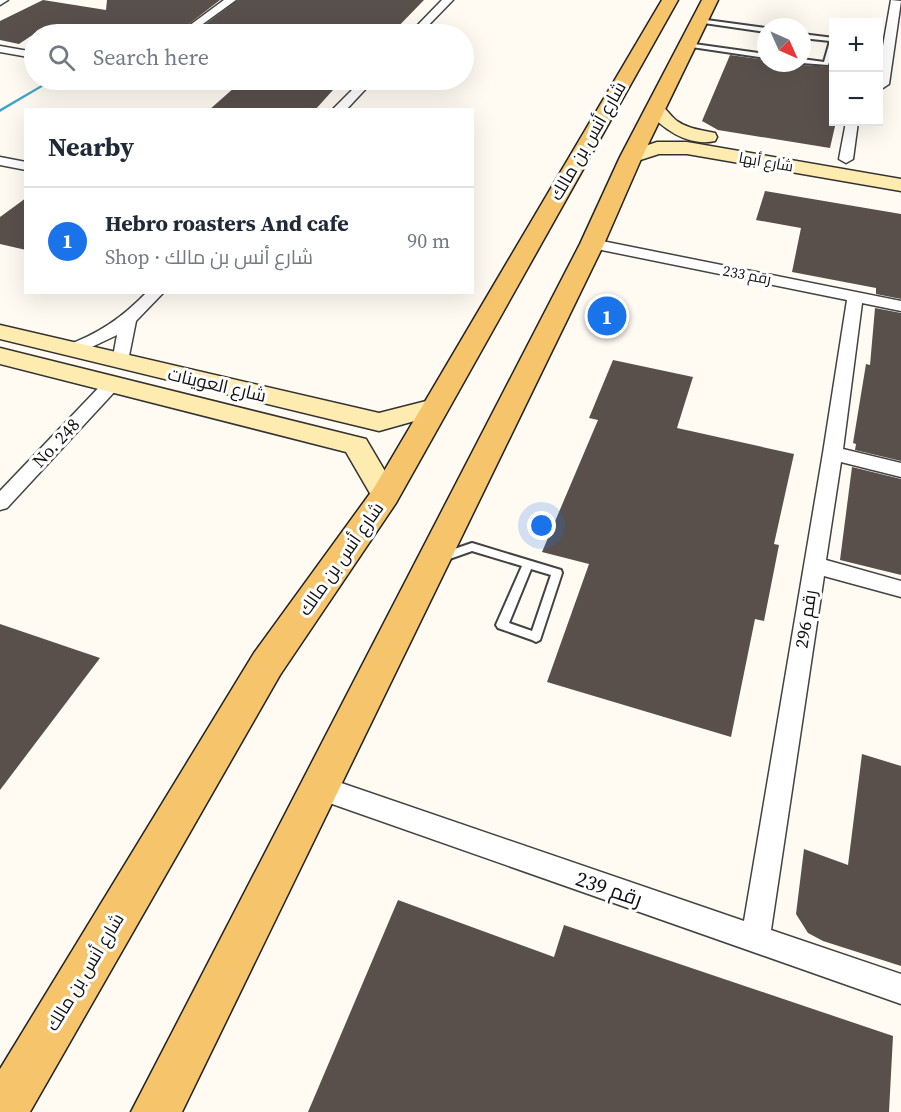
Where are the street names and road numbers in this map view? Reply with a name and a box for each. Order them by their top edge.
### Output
street label: شارع أنس بن مالك [543,77,632,205]
street label: شارع أبها [737,146,795,178]
street label: رقم 233 [721,260,773,289]
street label: شارع العوينات [165,361,269,408]
street label: No. 248 [26,413,85,473]
street label: شارع أنس بن مالك [292,497,389,621]
street label: رقم 296 [789,588,822,650]
street label: رقم 239 [572,864,646,913]
street label: شارع أنس بن مالك [39,908,130,1035]

